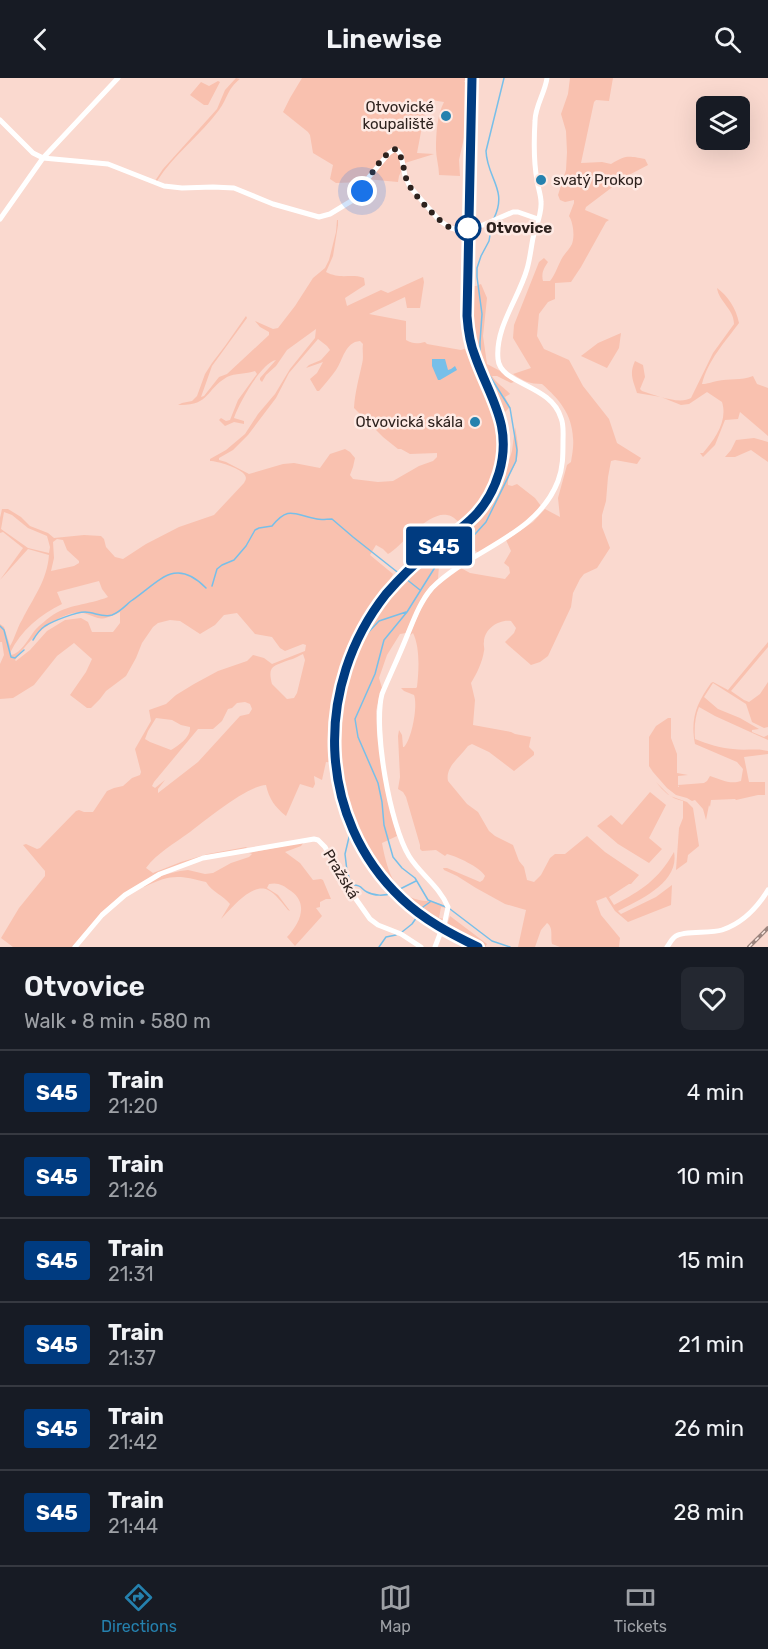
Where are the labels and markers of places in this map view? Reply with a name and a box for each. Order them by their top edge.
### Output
place label: Otvovické koupaliště [363,98,434,133]
marker: Otvovické koupaliště [439,109,453,123]
place label: svatý Prokop [553,171,643,189]
marker: svatý Prokop [534,173,548,187]
marker: Otvovice [455,215,481,241]
place label: Otvovice [486,219,552,237]
place label: Otvovická skála [355,413,463,431]
marker: Otvovická skála [468,415,482,429]

